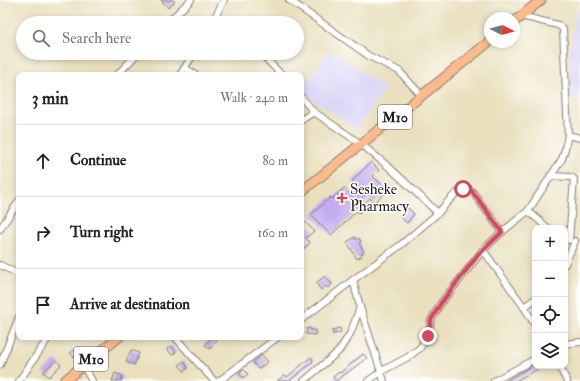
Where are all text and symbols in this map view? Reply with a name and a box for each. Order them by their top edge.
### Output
north arrow [484,12,520,48]
search box [16,16,304,60]
icon: search [30,27,52,49]
text: Search here [62,29,131,48]
text: 3 min [32,88,69,109]
text: Walk · 240 m [220,90,288,106]
road number: M10 [378,105,412,129]
icon: ahead [32,150,54,172]
text: Continue [70,151,126,170]
text: 80 m [262,153,288,169]
place label: Sesheke Pharmacy [350,180,409,216]
route start [454,180,472,198]
marker: Sesheke Pharmacy [337,193,347,203]
icon: right [32,222,54,244]
text: Turn right [70,223,133,242]
text: 160 m [257,225,288,241]
map controls [532,225,568,369]
button: + [532,225,568,261]
button: − [532,261,568,297]
icon: arrive [32,294,54,316]
text: Arrive at destination [70,295,190,314]
button: locate [532,297,568,333]
route end [419,327,437,345]
button: layers [532,333,568,369]
road number: M10 [74,347,108,371]

